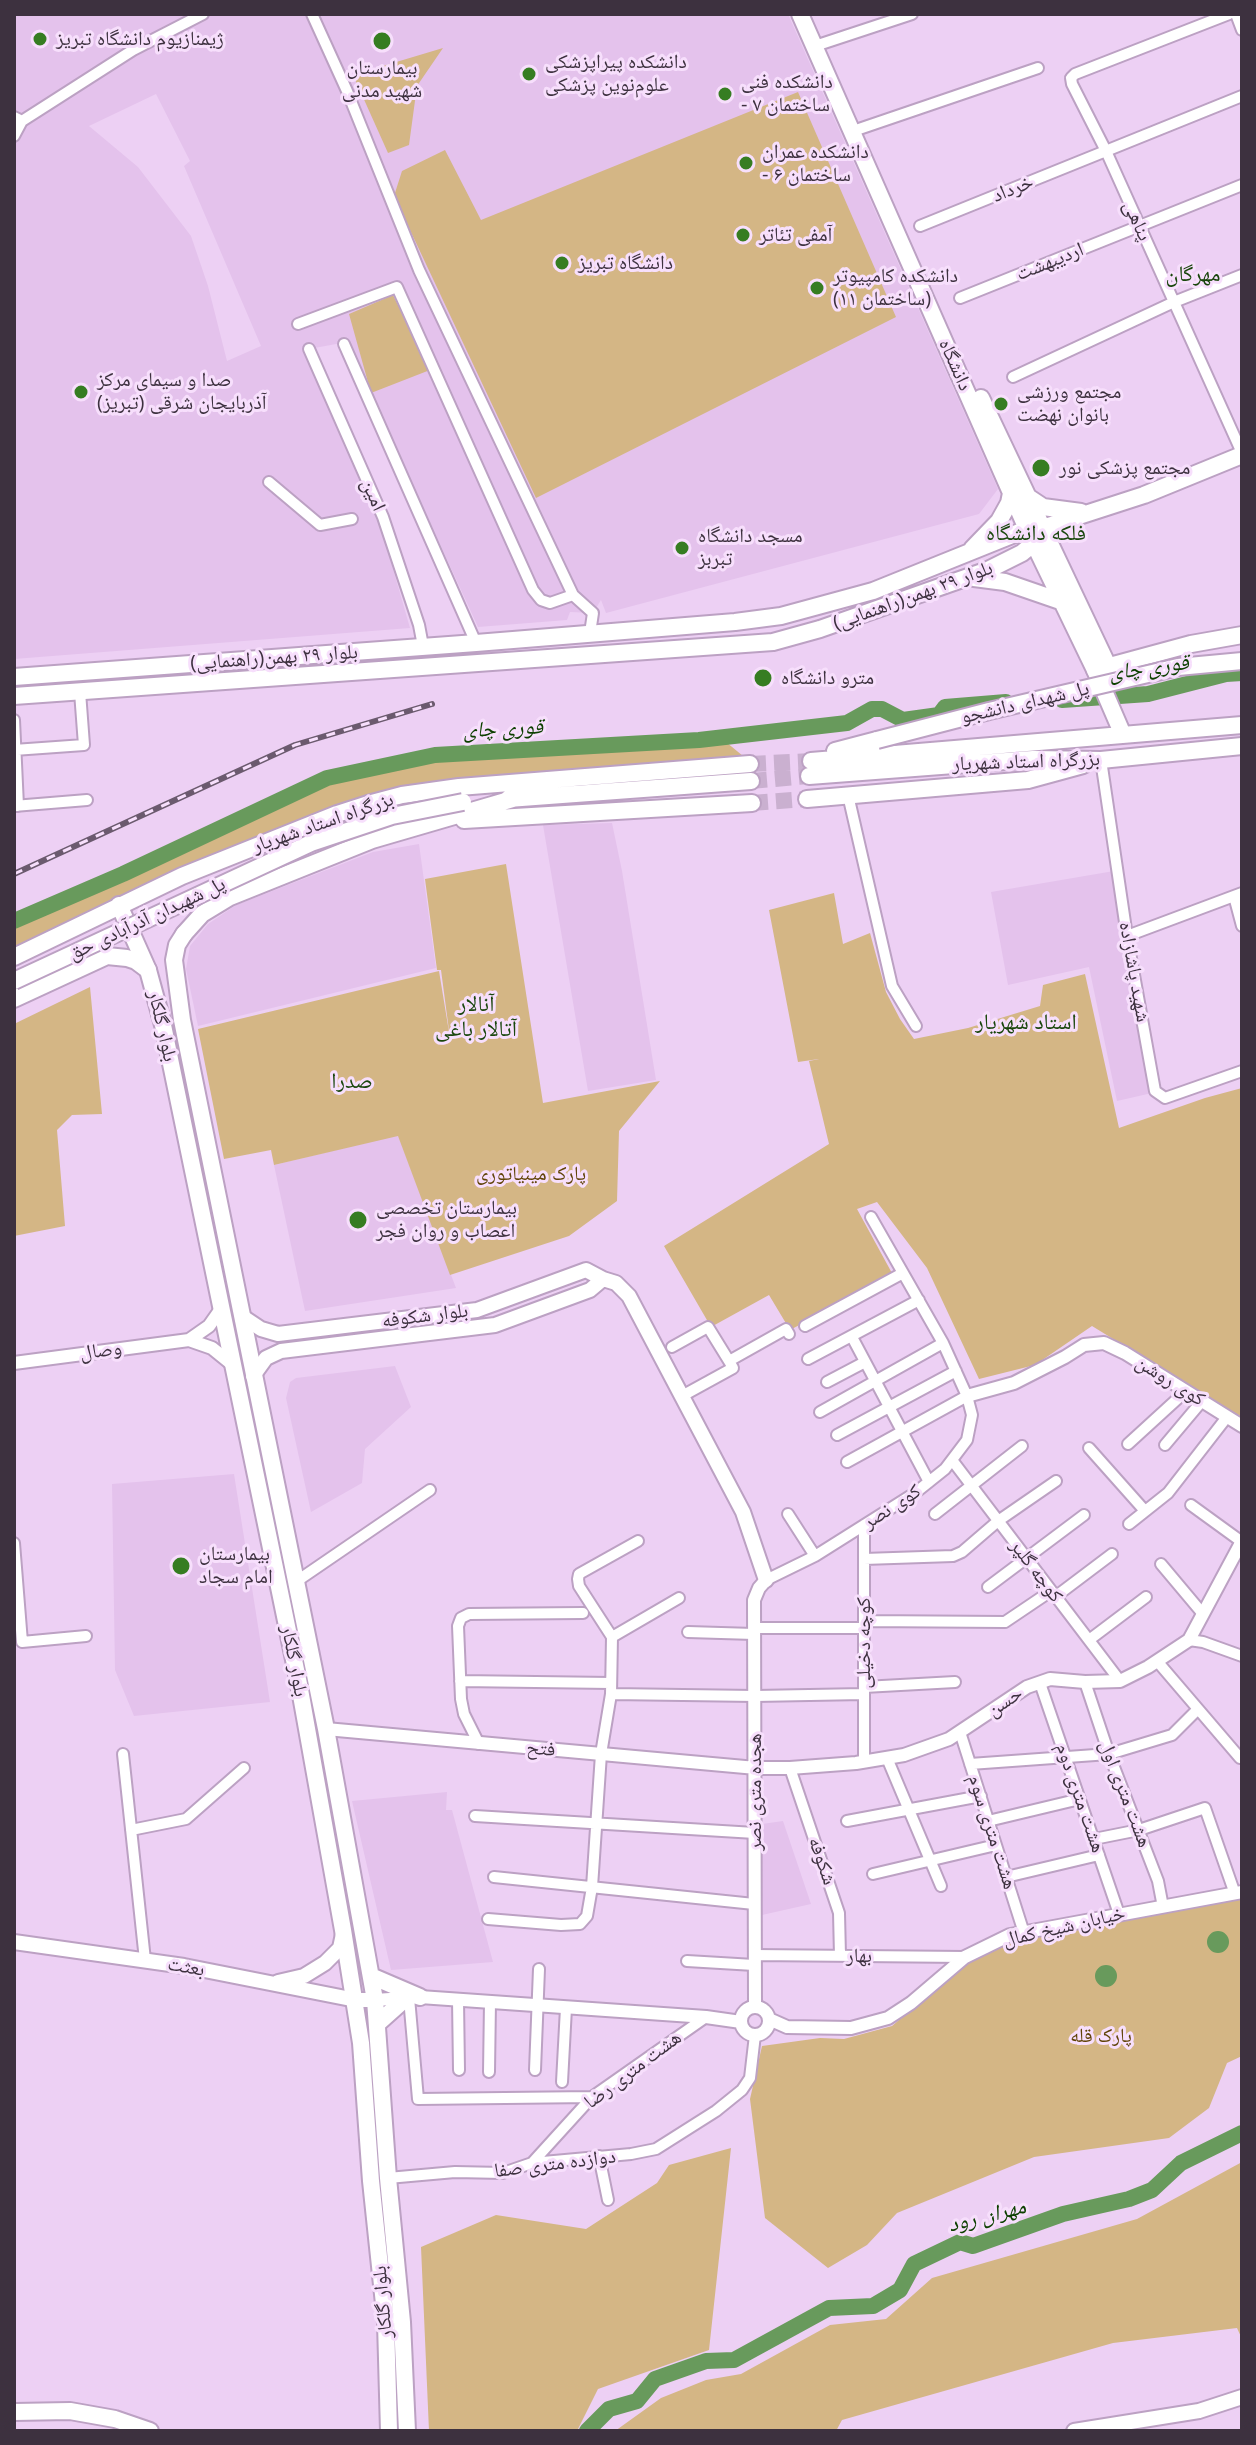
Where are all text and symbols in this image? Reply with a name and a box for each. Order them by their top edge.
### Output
place label: ژیمنازیوم دانشگاه تبریز [56,27,224,51]
marker: ژیمنازیوم دانشگاه تبریز [31,30,49,48]
marker: بیمارستان شهید مدنی [371,30,393,52]
place label: دانشکده پیراپزشکی علوم‌نوین پزشکی [545,50,687,97]
place label: بیمارستان شهید مدنی [342,56,422,103]
marker: دانشکده پیراپزشکی علوم‌نوین پزشکی [520,65,538,83]
place label: دانشکده فنی - ساختمان ۷ [741,70,833,117]
marker: دانشکده فنی - ساختمان ۷ [716,85,734,103]
place label: دانشکده عمران - ساختمان ۶ [762,140,869,187]
marker: دانشکده عمران - ساختمان ۶ [737,154,755,172]
street label: خرداد [989,170,1037,208]
street label: پناهی [1118,197,1156,245]
place label: آمفی تئاتر [759,223,832,247]
marker: آمفی تئاتر [734,226,752,244]
street label: اردیبهشت [1013,238,1087,286]
place label: دانشگاه تبریز [578,251,673,275]
marker: دانشگاه تبریز [553,254,571,272]
district label: مهرگان [1166,262,1220,288]
place label: دانشکده کامپیوتر (ساختمان ۱۱) [833,264,958,311]
marker: دانشکده کامپیوتر (ساختمان ۱۱) [808,279,826,297]
street label: دانشگاه [933,335,977,395]
place label: صدا و سیمای مرکز آذربایجان شرقی (تبریز) [97,368,267,415]
place label: مجتمع ورزشی بانوان نهضت [1017,380,1121,427]
marker: صدا و سیمای مرکز آذربایجان شرقی (تبریز) [72,383,90,401]
marker: مجتمع ورزشی بانوان نهضت [992,395,1010,413]
place label: مجتمع پزشکی نور [1059,456,1190,480]
marker: مجتمع پزشکی نور [1030,457,1052,479]
street label: امین [355,475,391,515]
district label: فلکه دانشگاه [986,521,1086,547]
place label: مسجد دانشگاه تبربز [698,524,803,571]
marker: مسجد دانشگاه تبربز [673,539,691,557]
street label: بلوار ٢٩ بهمن(راهنمایی) [830,556,996,636]
street label: بلوار ٢٩ بهمن(راهنمایی) [189,640,359,676]
water label: قوری چای [1107,649,1191,687]
place label: مترو دانشگاه [781,666,874,690]
marker: مترو دانشگاه [752,667,774,689]
street label: پل شهدای دانشجو [959,677,1091,729]
water label: قوری چای [462,714,544,744]
street label: بزرگراه استاد شهریار [952,747,1100,777]
street label: بزرگراه استاد شهریار [249,788,397,858]
street label: پل شهیدان آذرآبادی حق [65,872,229,966]
street label: شهید پاشازاده [1113,920,1155,1024]
street label: بلوار گلکار [142,988,182,1064]
district label: آنالار آتالار باغی [435,992,517,1044]
district label: استاد شهریار [975,1010,1077,1036]
district label: صدرا [331,1069,373,1095]
park label: پارک مینیاتوری [476,1162,586,1186]
place label: بیمارستان تخصصی اعصاب و روان فجر [376,1196,517,1243]
marker: بیمارستان تخصصی اعصاب و روان فجر [347,1209,369,1231]
street label: بلوار شکوفه [381,1299,469,1333]
street label: وصال [79,1337,123,1365]
street label: کوی روشن [1131,1350,1209,1412]
street label: کوی نصر [858,1479,926,1535]
street label: کوچه گلپر [1004,1535,1068,1607]
place label: بیمارستان امام سجاد [199,1542,273,1589]
marker: بیمارستان امام سجاد [170,1555,192,1577]
street label: کوچه دخیلی [852,1597,876,1689]
street label: بلوار گلکار [275,1623,313,1699]
street label: حسن [983,1682,1027,1722]
street label: هجده متری نصر [743,1733,767,1851]
street label: فتح [526,1736,556,1762]
street label: هشت متری اول [1094,1737,1156,1851]
street label: هشت متری دوم [1050,1740,1110,1856]
street label: هشت متری سوم [962,1772,1022,1892]
street label: شکوفه [803,1834,841,1888]
street label: خیابان شیخ کمال [1000,1901,1128,1953]
street label: بهار [846,1944,872,1968]
street label: بعثت [166,1952,206,1982]
park label: پارک قله [1070,2024,1132,2048]
street label: هشت متری رضا [580,2026,686,2114]
street label: دوازده متری صفا [493,2145,617,2183]
water label: مهران رود [945,2194,1029,2238]
street label: بلوار گلکار [368,2265,398,2339]

